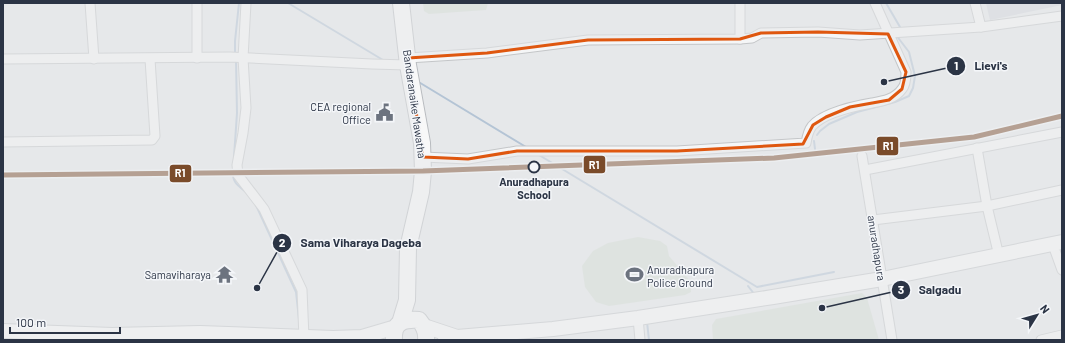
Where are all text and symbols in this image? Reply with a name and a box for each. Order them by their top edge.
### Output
street label: Bandaranaike Mawatha [401,49,429,159]
callout: Lievi's [946,54,1015,78]
text: 1 [954,58,958,72]
text: Lievi's [974,58,1008,72]
place label: CEA regional Office [310,100,371,126]
public building icon: CEA regional Office [374,102,394,122]
line badge: R1 [876,136,899,156]
text: R1 [883,139,893,152]
line badge: R1 [583,155,606,174]
text: R1 [589,158,599,171]
marker: Anuradhapura School [527,160,541,174]
line badge: R1 [169,164,192,183]
text: R1 [175,166,185,179]
place label: Anuradhapura School [499,175,569,201]
street label: anuradhapura [865,214,889,282]
callout: Sama Viharaya Dageba [272,231,429,255]
text: 2 [279,235,286,249]
text: Sama Viharaya Dageba [301,235,421,249]
place label: Anuradhapura Police Ground [647,263,714,289]
temple icon: Samaviharaya [214,264,234,284]
sports icon: Anuradhapura Police Ground [624,265,644,285]
place label: Samaviharaya [145,268,211,281]
callout: Salgadu [891,278,970,302]
text: 3 [898,282,904,296]
text: Salgadu [919,282,961,296]
north arrow [1017,295,1057,335]
text: N [1038,302,1053,316]
scale bar [10,309,120,335]
text: 100 m [16,315,46,329]

